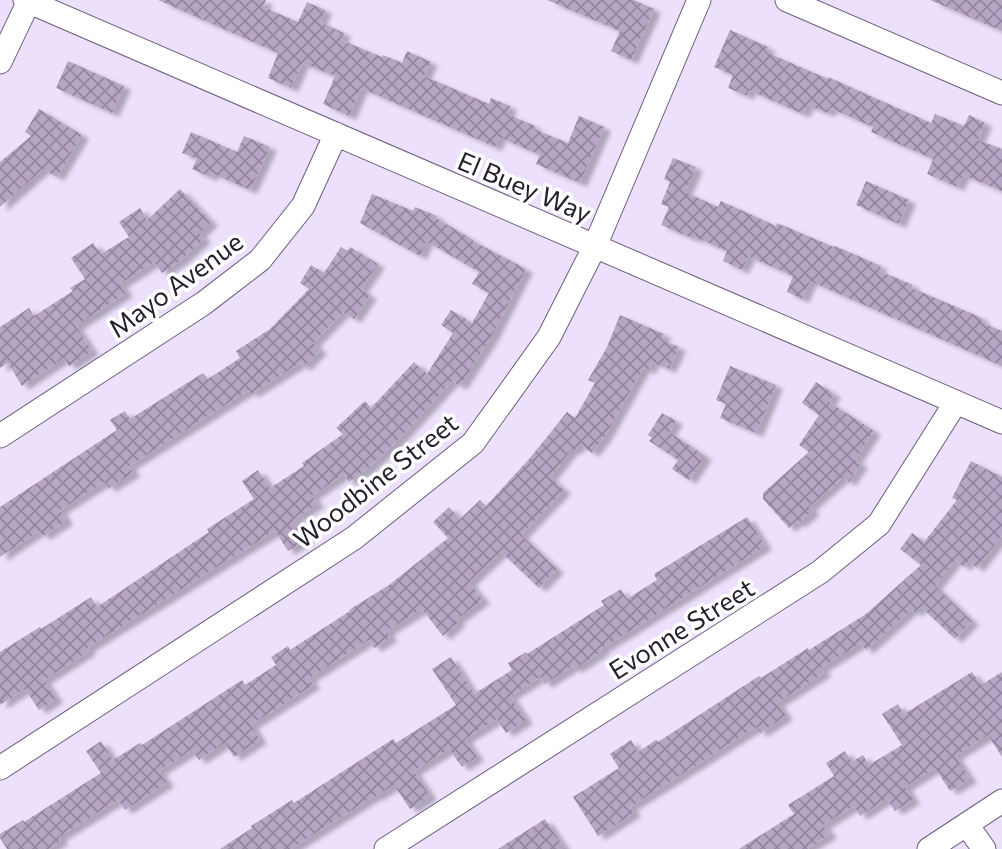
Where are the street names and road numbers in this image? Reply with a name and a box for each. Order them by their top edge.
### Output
street label: El Buey Way [454,144,596,228]
street label: Mayo Avenue [102,225,248,343]
street label: Woodbine Street [287,406,463,554]
street label: Evonne Street [603,571,759,685]

